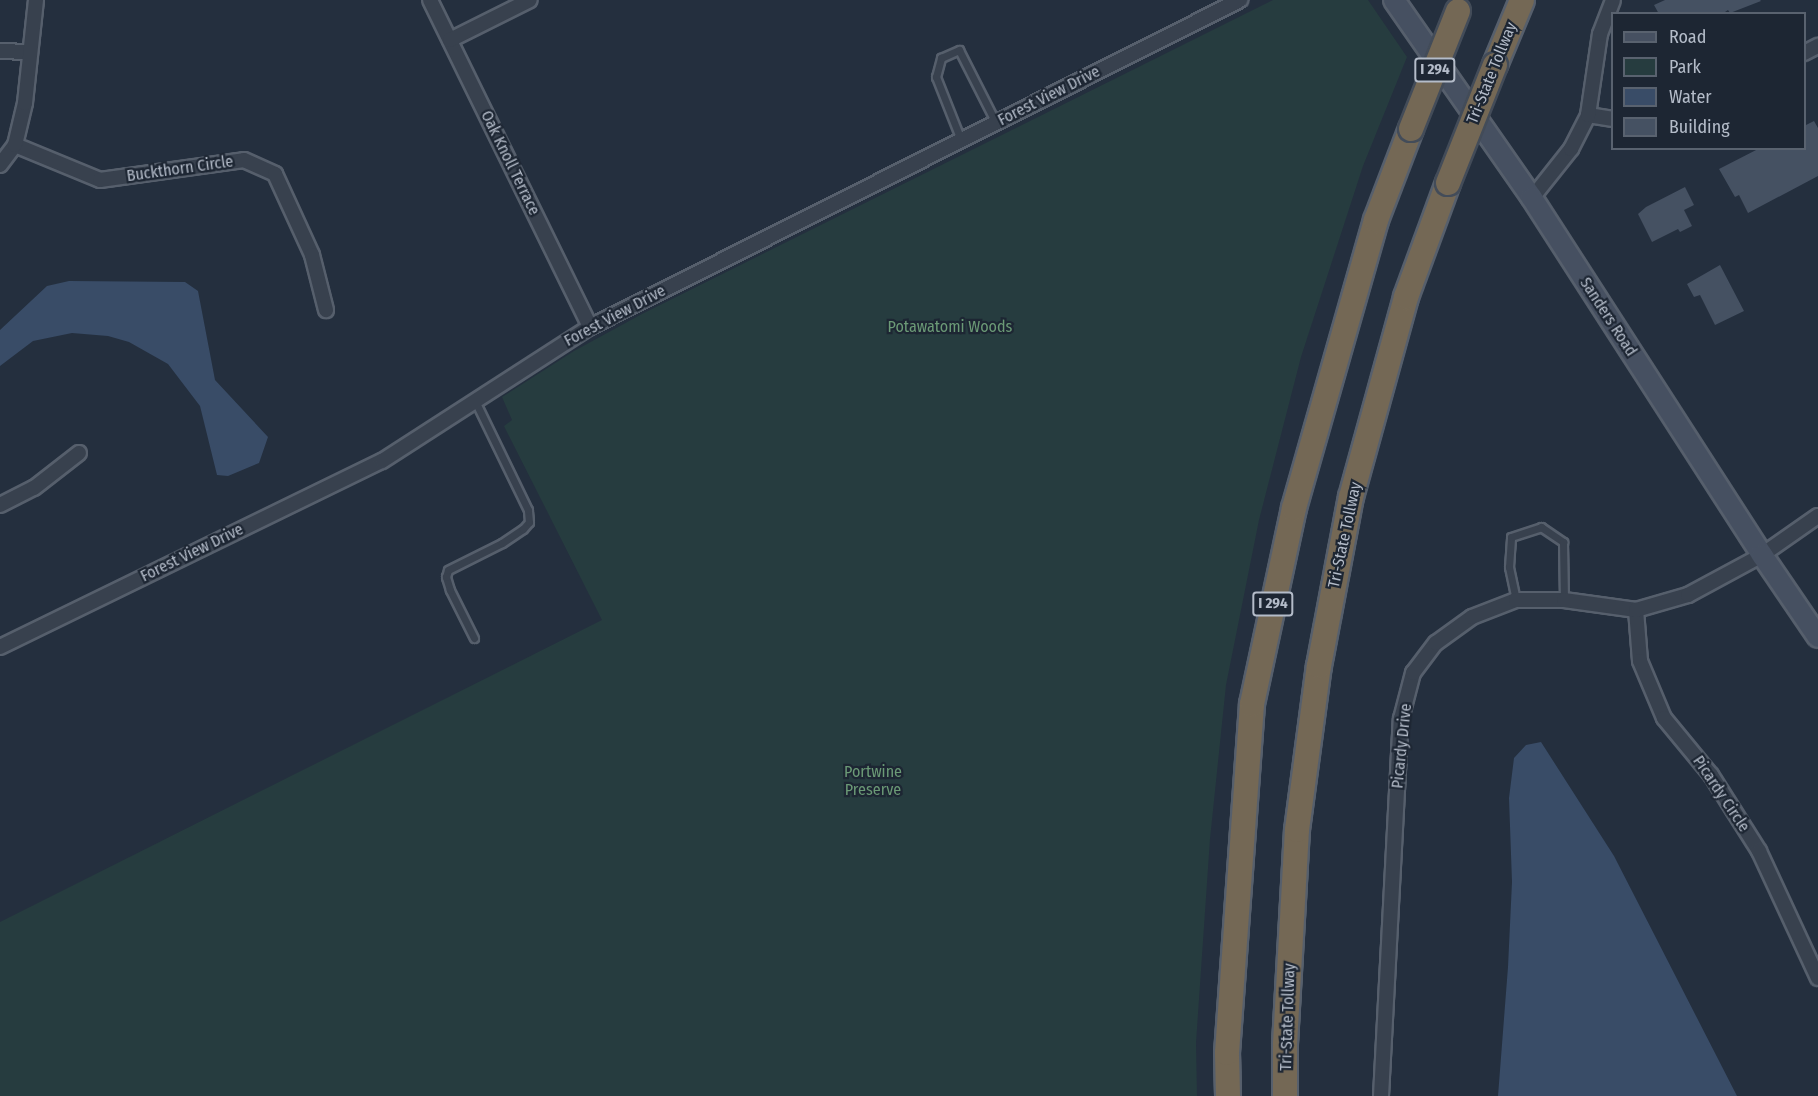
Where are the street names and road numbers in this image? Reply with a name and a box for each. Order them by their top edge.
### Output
street label: Tri-State Tollway [1463,19,1521,127]
road number: I 294 [1414,58,1456,82]
street label: Forest View Drive [995,62,1103,130]
street label: Oak Knoll Terrace [476,108,544,218]
street label: Buckthorn Circle [125,152,235,186]
street label: Sanders Road [1575,274,1641,360]
street label: Forest View Drive [561,281,669,351]
street label: Tri-State Tollway [1324,480,1366,590]
street label: Forest View Drive [137,520,247,586]
road number: I 294 [1252,592,1294,616]
street label: Picardy Drive [1388,703,1416,789]
street label: Picardy Circle [1689,752,1753,836]
street label: Tri-State Tollway [1277,963,1299,1071]

